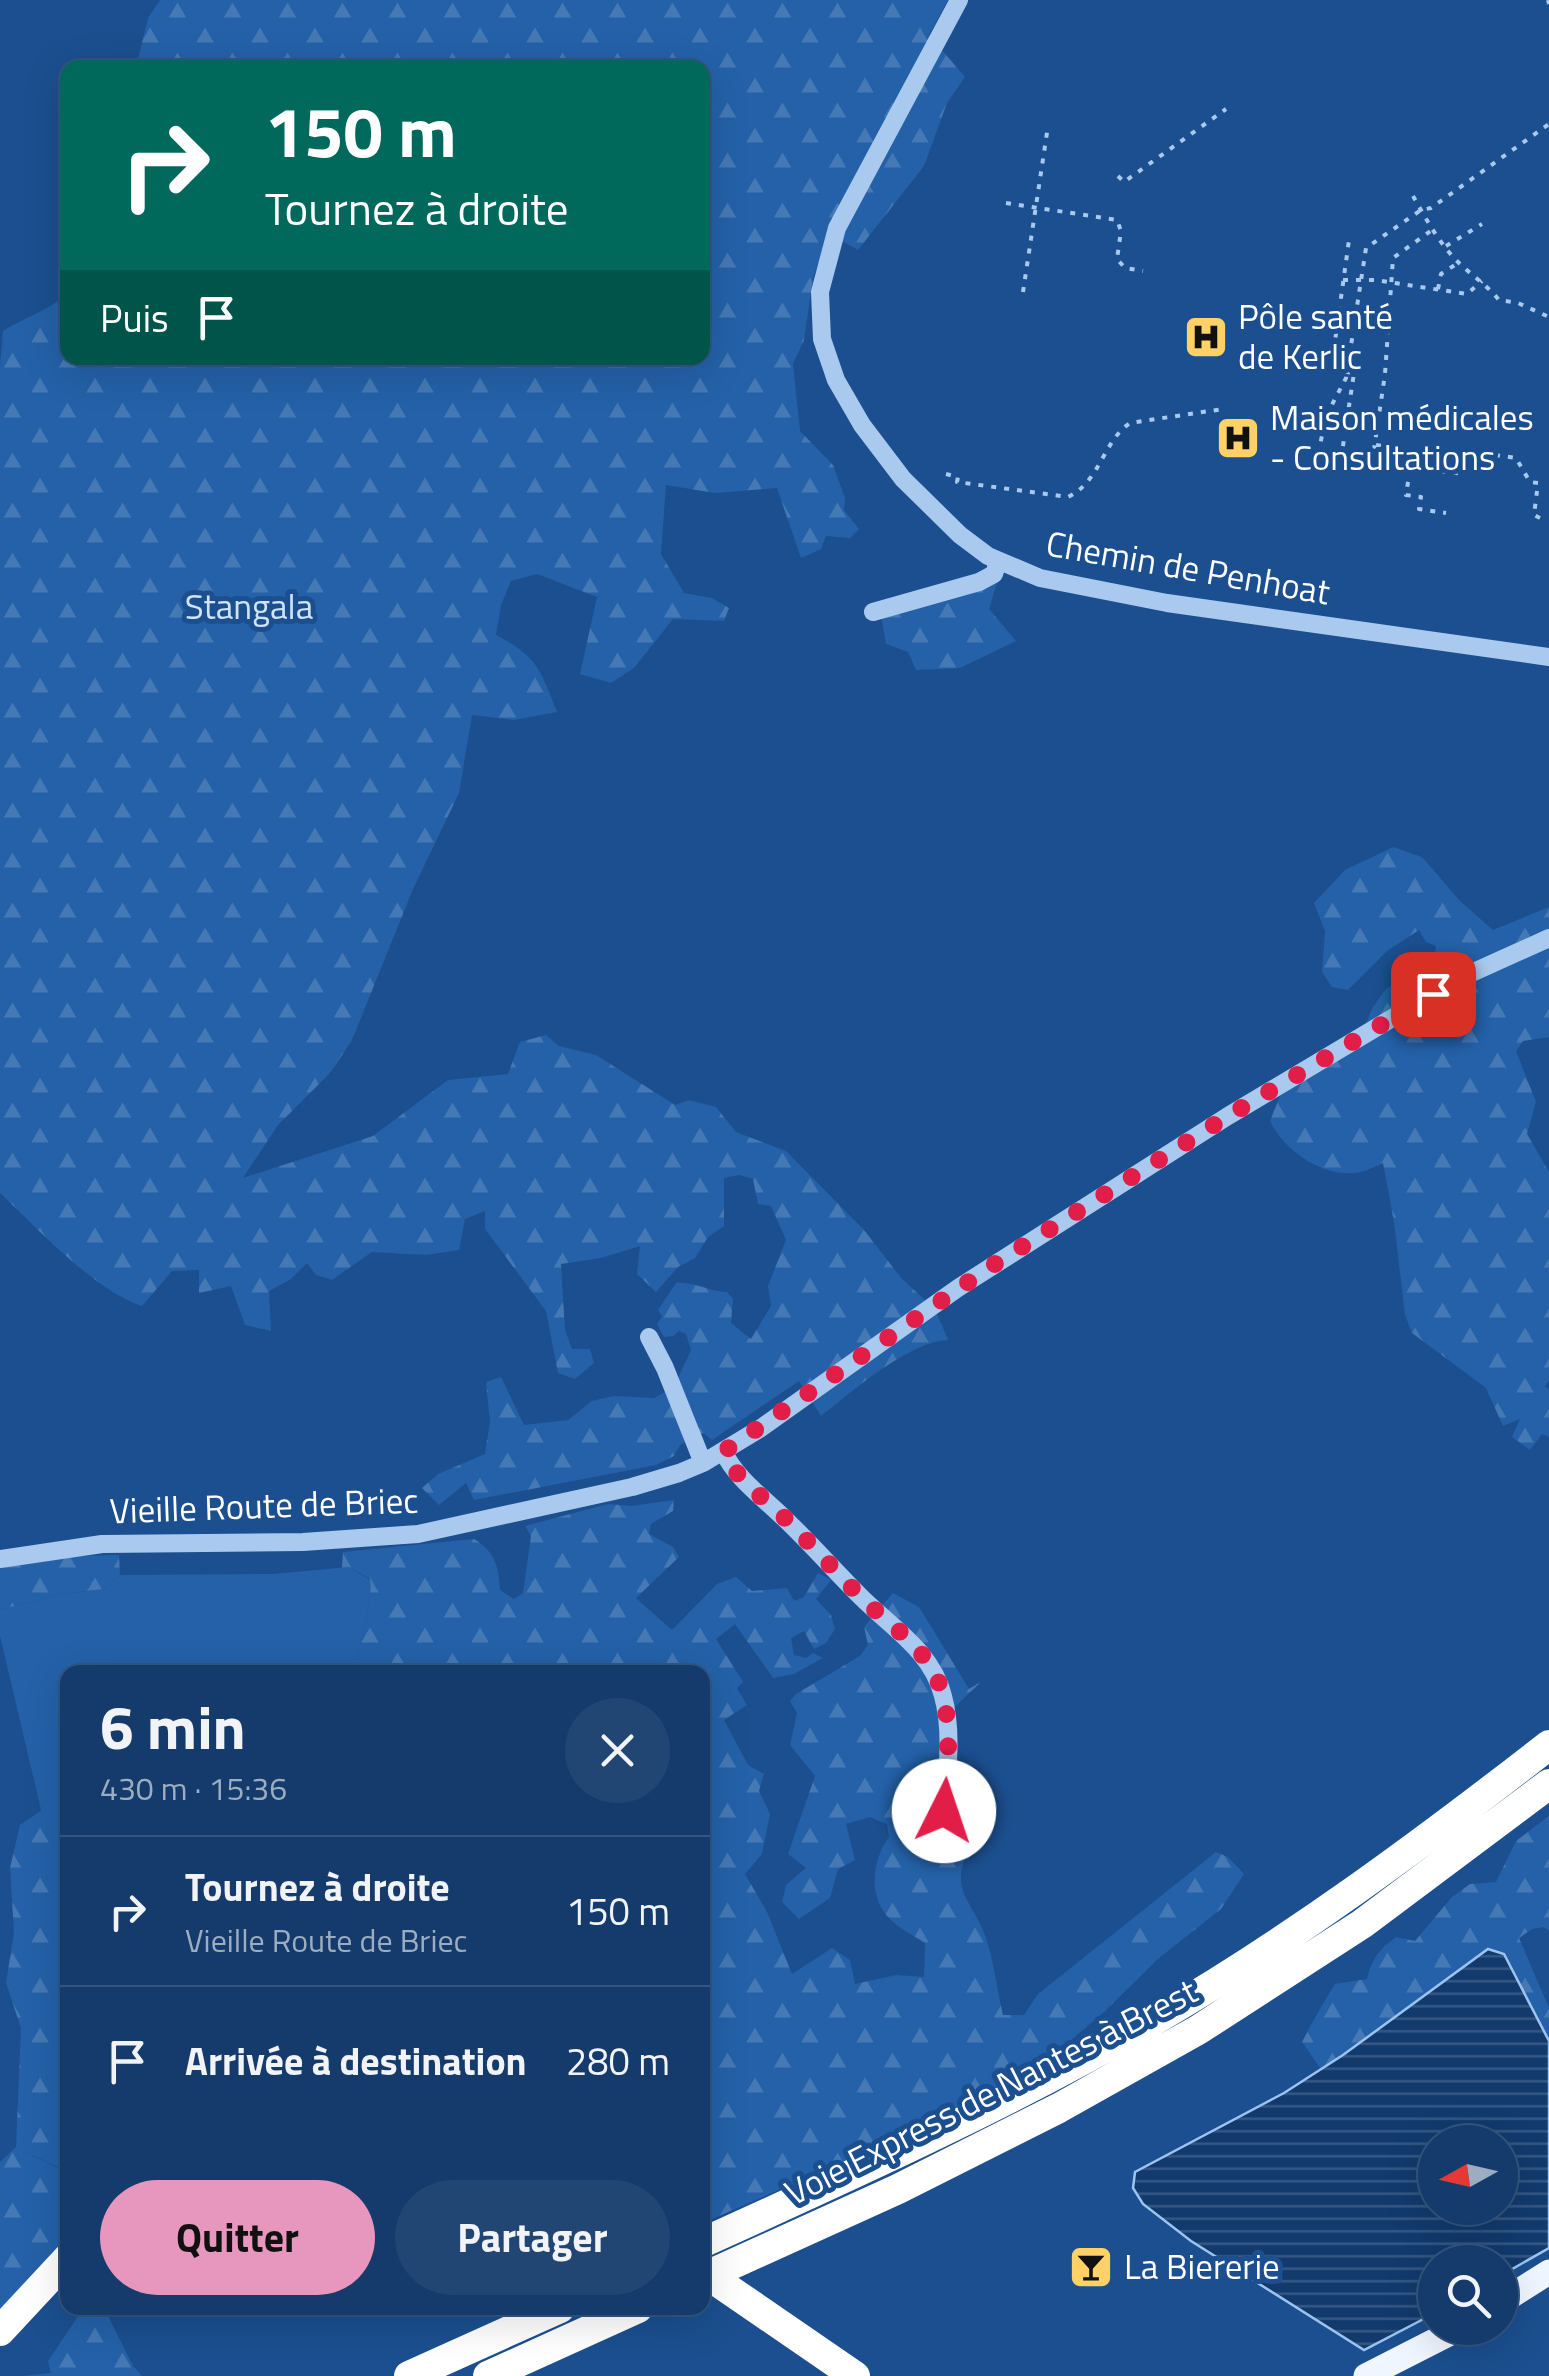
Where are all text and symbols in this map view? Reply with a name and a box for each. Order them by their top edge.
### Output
text: 150 m [265,78,457,184]
icon: right [100,100,230,230]
text: Tournez à droite [265,174,569,242]
text: Puis [100,289,169,347]
place label: Pôle santé de Kerlic [1238,289,1393,383]
icon: arrive [189,290,244,345]
hospital icon: Pôle santé de Kerlic [1183,314,1229,360]
place label: Maison médicales - Consultations [1270,390,1534,484]
hospital icon: Maison médicales - Consultations [1215,415,1261,461]
street label: Chemin de Penhoat [1042,516,1334,619]
park label: Stangala [185,579,313,633]
pin [1391,952,1476,1037]
icon: arrive [1406,967,1461,1022]
street label: Vieille Route de Briec [109,1473,419,1537]
text: 6 min [100,1681,246,1772]
button: close [565,1698,670,1803]
position arrow [892,1759,996,1863]
text: 430 m · 15:36 [100,1764,287,1812]
text: Tournez à droite [185,1858,450,1916]
text: 150 m [566,1882,670,1940]
icon: right [100,1884,155,1939]
text: Vieille Route de Briec [185,1916,468,1964]
street label: Voie Express de Nantes à Brest [775,1963,1206,2219]
text: Arrivée à destination [185,2032,527,2090]
text: 280 m [566,2032,670,2090]
icon: arrive [100,2034,155,2089]
north arrow [1418,2125,1518,2225]
map controls [1418,2125,1518,2345]
button: Quitter [100,2180,375,2295]
button: Partager [395,2180,670,2295]
place label: La Biererie [1124,2239,1280,2293]
bar icon: La Biererie [1068,2244,1114,2290]
button: search [1418,2245,1518,2345]

